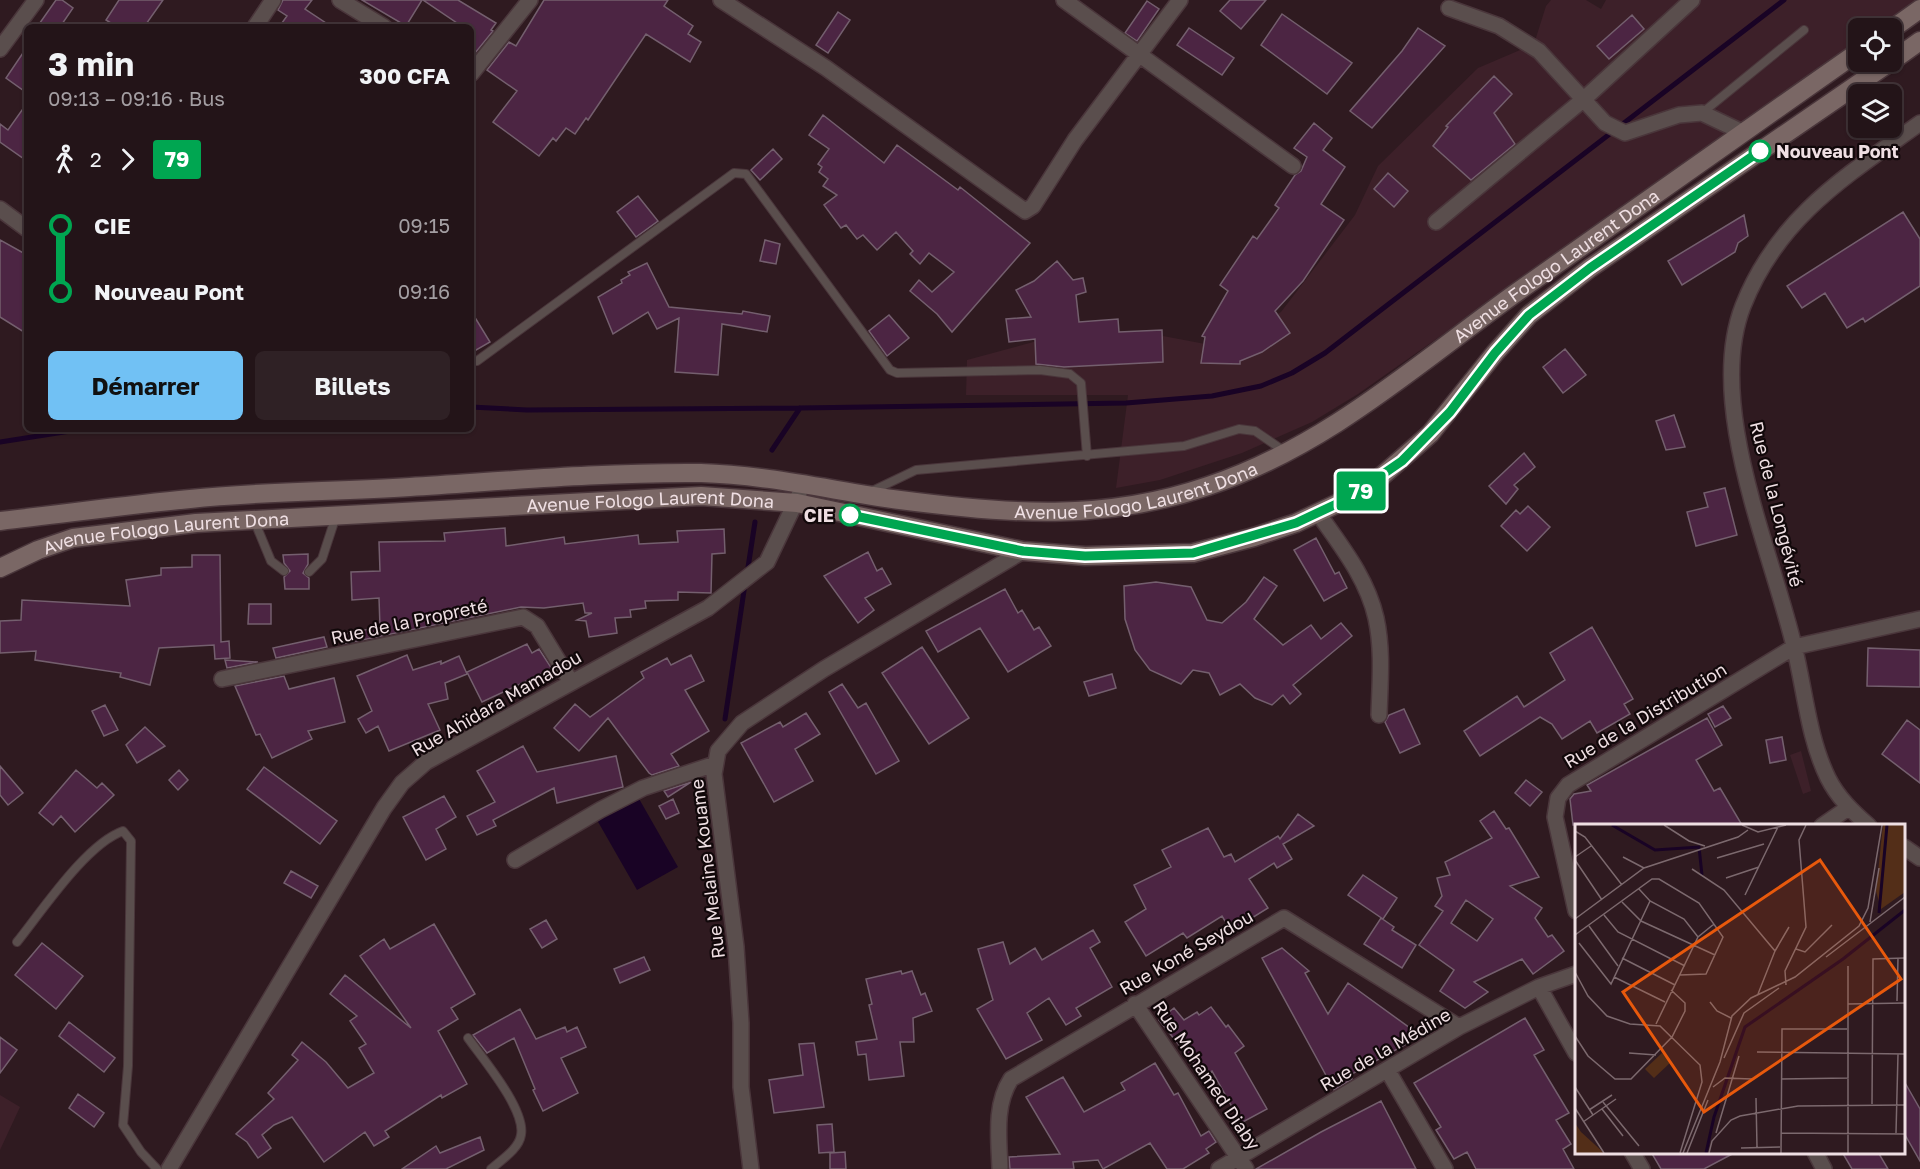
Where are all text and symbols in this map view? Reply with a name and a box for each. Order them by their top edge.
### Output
map controls [1848,18,1902,138]
button: locate [1848,18,1902,72]
text: 3 min [48,44,134,83]
text: 300 CFA [359,62,450,89]
button: layers [1848,84,1902,138]
text: 09:13 – 09:16 · Bus [48,86,225,110]
marker: Nouveau Pont [1749,140,1771,162]
place label: Nouveau Pont [1776,140,1899,162]
icon: walk [48,143,81,176]
icon: forward [111,143,144,176]
text: 79 [165,146,189,172]
text: 2 [90,147,102,171]
street label: Avenue Fologo Laurent Dona [1449,184,1663,347]
text: CIE [94,212,131,239]
text: 09:15 [398,213,450,237]
text: Nouveau Pont [94,278,244,305]
text: 09:16 [398,279,450,303]
button: Démarrer [48,351,243,420]
button: Billets [255,351,450,420]
street label: Rue de la Longévité [1746,419,1808,589]
street label: Avenue Fologo Laurent Dona [1014,457,1261,523]
line badge: 79 [1334,472,1388,510]
text: 79 [1349,478,1373,504]
street label: Avenue Fologo Laurent Dona [526,485,775,516]
place label: CIE [804,504,834,526]
marker: CIE [839,504,861,526]
street label: Avenue Fologo Laurent Dona [40,507,290,559]
street label: Rue de la Propreté [329,594,489,648]
street label: Rue Ahïdara Mamadou [407,645,585,761]
street label: Rue de la Distribution [1560,658,1730,772]
street label: Rue Melaine Kouame [685,778,729,960]
inset map [1575,824,1905,1154]
street label: Rue Koné Seydou [1115,905,1257,999]
street label: Rue Mohamed Diaby [1149,996,1265,1154]
street label: Rue de la Médine [1316,1003,1454,1095]

